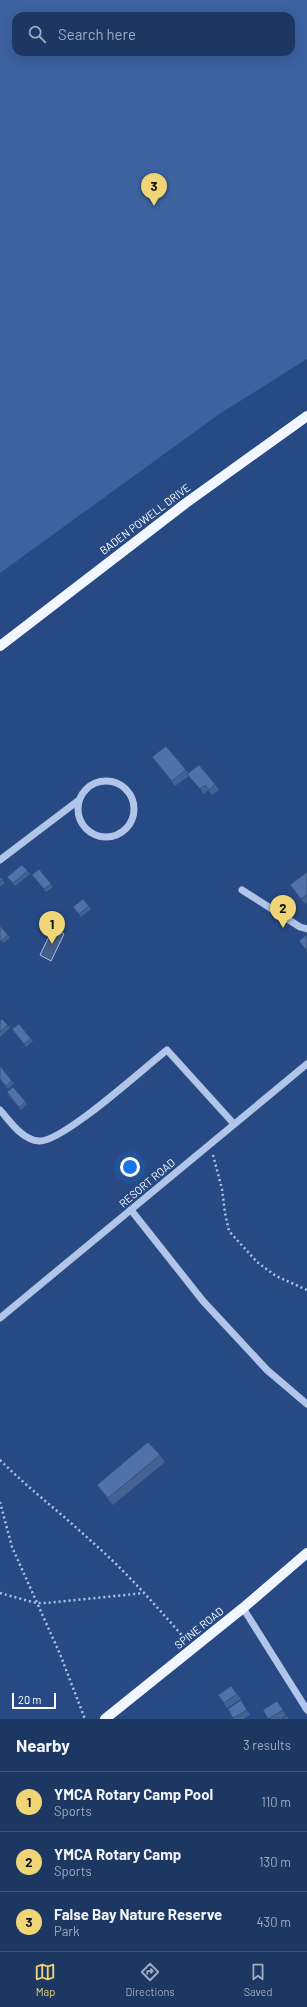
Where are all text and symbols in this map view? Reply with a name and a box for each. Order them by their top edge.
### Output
search box [12,12,295,56]
icon: search [26,23,48,45]
text: Search here [58,25,136,43]
pin: 3 [141,173,167,206]
street label: BADEN POWELL DRIVE [97,480,193,557]
pin: 2 [270,895,296,928]
pin: 1 [39,911,65,944]
street label: RESORT ROAD [116,1155,177,1210]
your location [120,1157,140,1177]
street label: SPINE ROAD [172,1604,226,1651]
scale bar [12,1691,56,1710]
text: 20 m [18,1693,41,1706]
text: Nearby [16,1735,70,1755]
text: 3 results [243,1737,291,1753]
text: YMCA Rotary Camp Pool [54,1785,213,1803]
text: 1 [27,1794,31,1810]
text: 110 m [261,1794,291,1810]
text: Sports [54,1803,92,1819]
text: YMCA Rotary Camp [54,1845,181,1863]
text: 2 [25,1854,33,1870]
text: 130 m [259,1854,291,1870]
text: Sports [54,1863,92,1879]
text: False Bay Nature Reserve [54,1905,222,1923]
text: 3 [25,1914,33,1930]
text: 430 m [256,1914,291,1930]
text: Park [54,1923,80,1939]
tab: Map [34,1961,56,1998]
tab: Directions [125,1961,175,1998]
tab: Saved [244,1961,273,1998]

